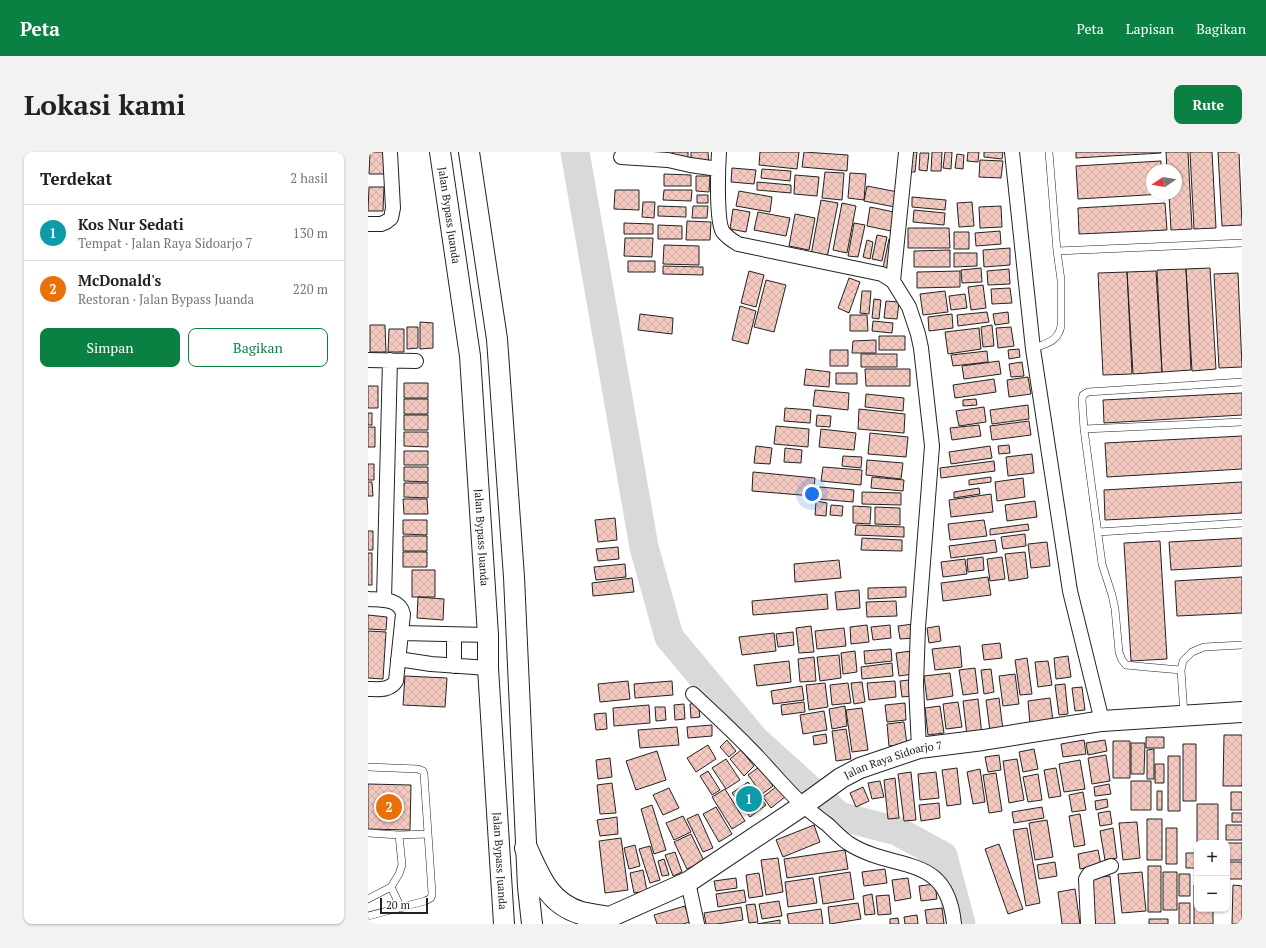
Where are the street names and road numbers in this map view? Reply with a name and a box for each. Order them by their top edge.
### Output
street label: Jalan Bypass Juanda [435,166,463,265]
street label: Jalan Bypass Juanda [472,488,492,587]
street label: Jalan Raya Sidoarjo 7 [841,738,943,782]
street label: Jalan Bypass Juanda [490,812,510,910]

